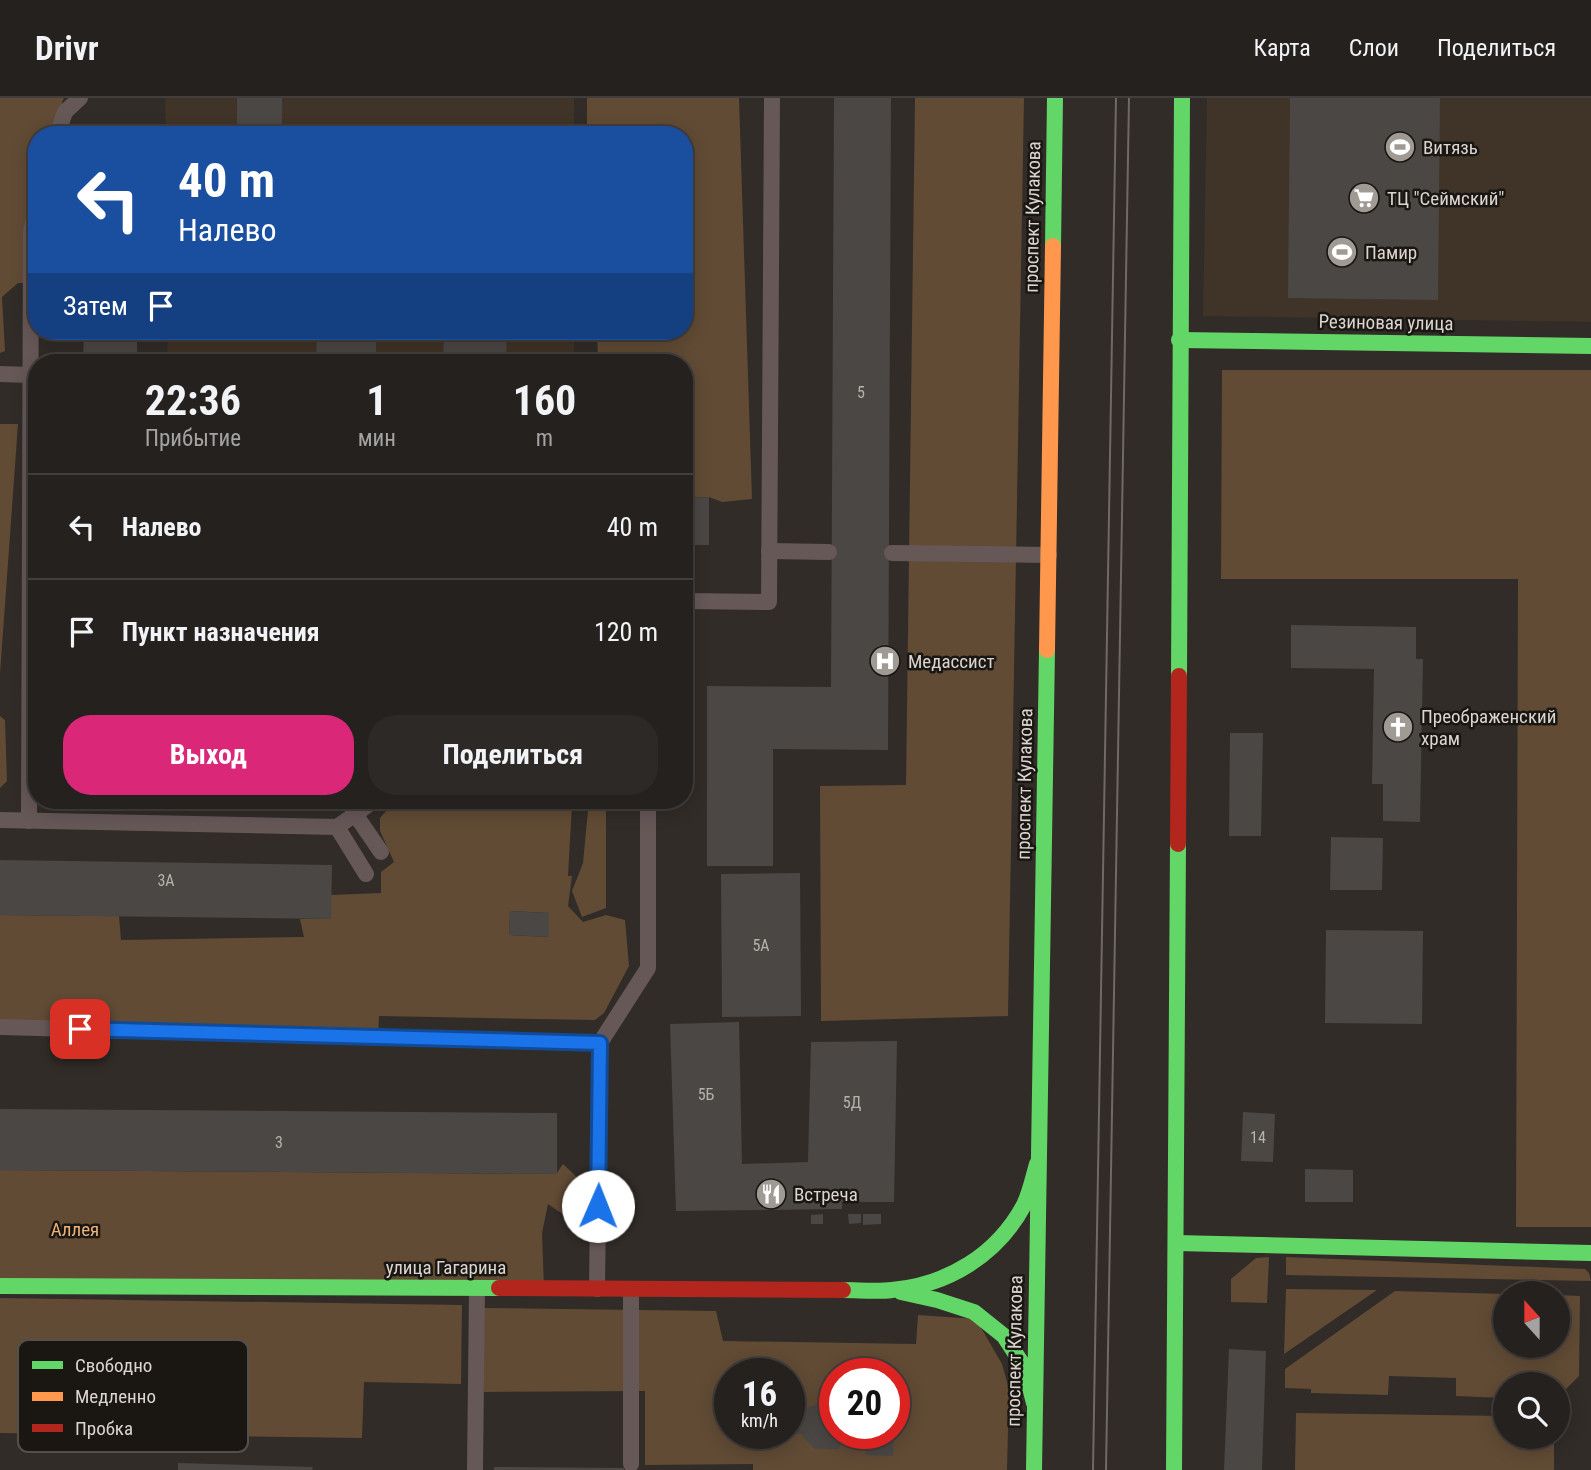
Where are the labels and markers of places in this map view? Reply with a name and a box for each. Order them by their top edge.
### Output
sports icon: Витязь [1383,130,1417,164]
place label: Витязь [1423,136,1478,159]
supermarket icon: ТЦ "Сеймский" [1347,181,1381,215]
place label: ТЦ "Сеймский" [1387,187,1504,210]
sports icon: Памир [1325,235,1359,269]
place label: Памир [1365,241,1417,264]
hospital icon: Медассист [868,644,902,678]
place label: Медассист [908,650,995,673]
place label: Преображенский храм [1421,705,1556,750]
church icon: Преображенский храм [1381,710,1415,744]
pin [50,999,110,1059]
restaurant icon: Встреча [754,1177,788,1211]
place label: Встреча [794,1183,858,1206]

